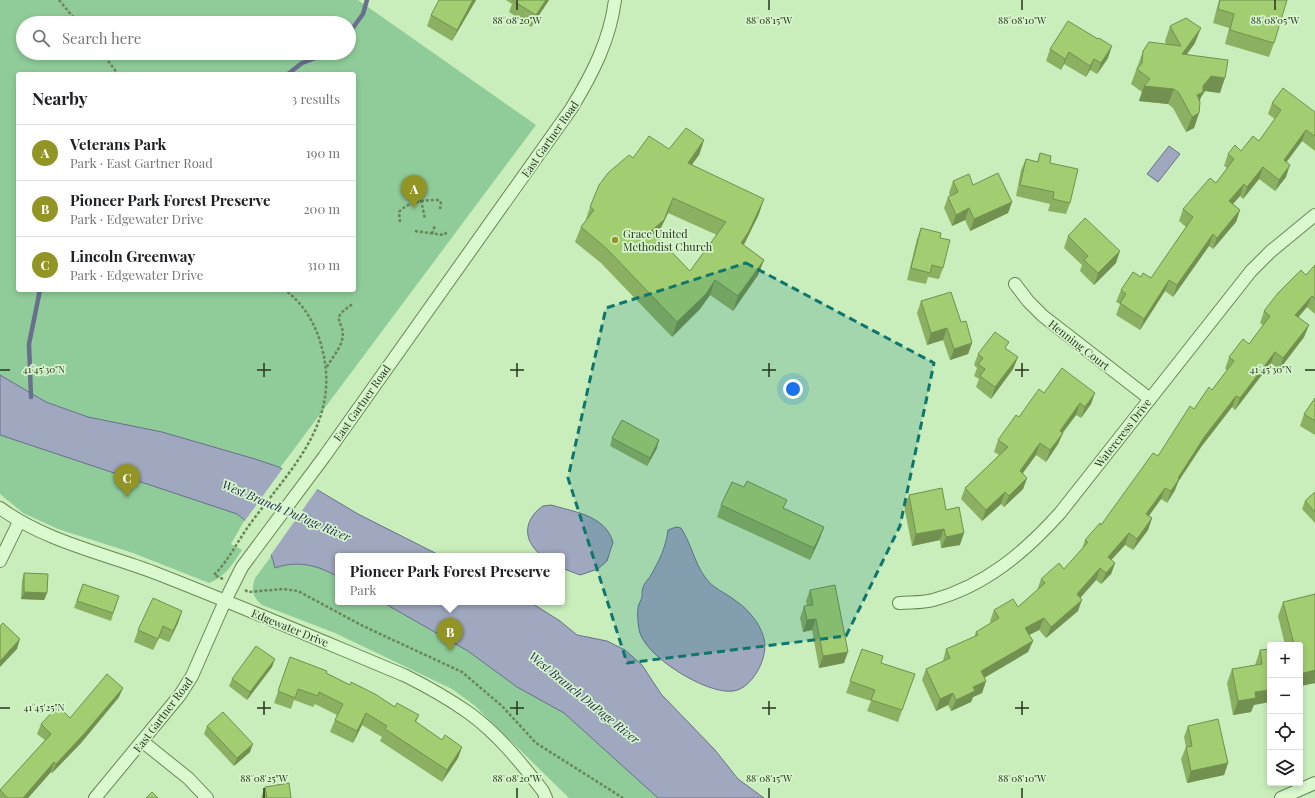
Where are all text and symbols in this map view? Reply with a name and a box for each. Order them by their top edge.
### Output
text: 88°08'20"W [492,13,543,27]
text: 88°08'15"W [746,13,793,27]
text: 88°08'10"W [998,13,1047,27]
text: 88°08'05"W [1251,13,1300,27]
search box [16,16,356,60]
icon: search [30,27,52,49]
text: Search here [62,28,141,48]
text: Nearby [32,87,87,109]
text: 3 results [291,90,340,107]
street label: East Gartner Road [518,97,582,180]
text: Veterans Park [70,134,166,154]
text: A [41,144,49,161]
text: 190 m [306,144,340,161]
text: Park · East Gartner Road [70,154,213,171]
pin: A [401,175,427,208]
text: Pioneer Park Forest Preserve [70,190,271,210]
text: B [41,200,49,217]
text: 200 m [303,200,340,217]
text: Park · Edgewater Drive [70,210,203,227]
place label: Grace United Methodist Church [623,226,713,254]
marker: Grace United Methodist Church [610,235,620,245]
text: Lincoln Greenway [70,246,195,266]
text: C [40,256,50,273]
text: 310 m [307,256,340,273]
text: Park · Edgewater Drive [70,266,203,283]
street label: Henning Court [1046,316,1113,373]
street label: East Gartner Road [330,361,394,444]
text: 41°45'30"N [23,362,65,376]
text: 41°45'30"N [1250,362,1292,376]
your location [783,379,803,399]
street label: Watercress Drive [1090,395,1155,471]
pin: C [114,464,140,497]
water label: West Branch DuPage River [220,476,354,545]
popup [335,553,565,605]
text: Pioneer Park Forest Preserve [350,561,550,581]
text: Park [350,581,376,598]
street label: Edgewater Drive [249,605,331,650]
pin: B [437,618,463,651]
map controls [1267,642,1303,786]
button: + [1267,642,1303,678]
water label: West Branch DuPage River [526,648,644,747]
street label: East Gartner Road [130,674,196,755]
button: − [1267,678,1303,714]
text: 41°45'25"N [24,700,64,714]
button: locate [1267,714,1303,750]
button: layers [1267,750,1303,786]
text: 88°08'25"W [240,771,289,785]
text: 88°08'20"W [492,771,543,785]
text: 88°08'15"W [746,771,793,785]
text: 88°08'10"W [998,771,1047,785]

